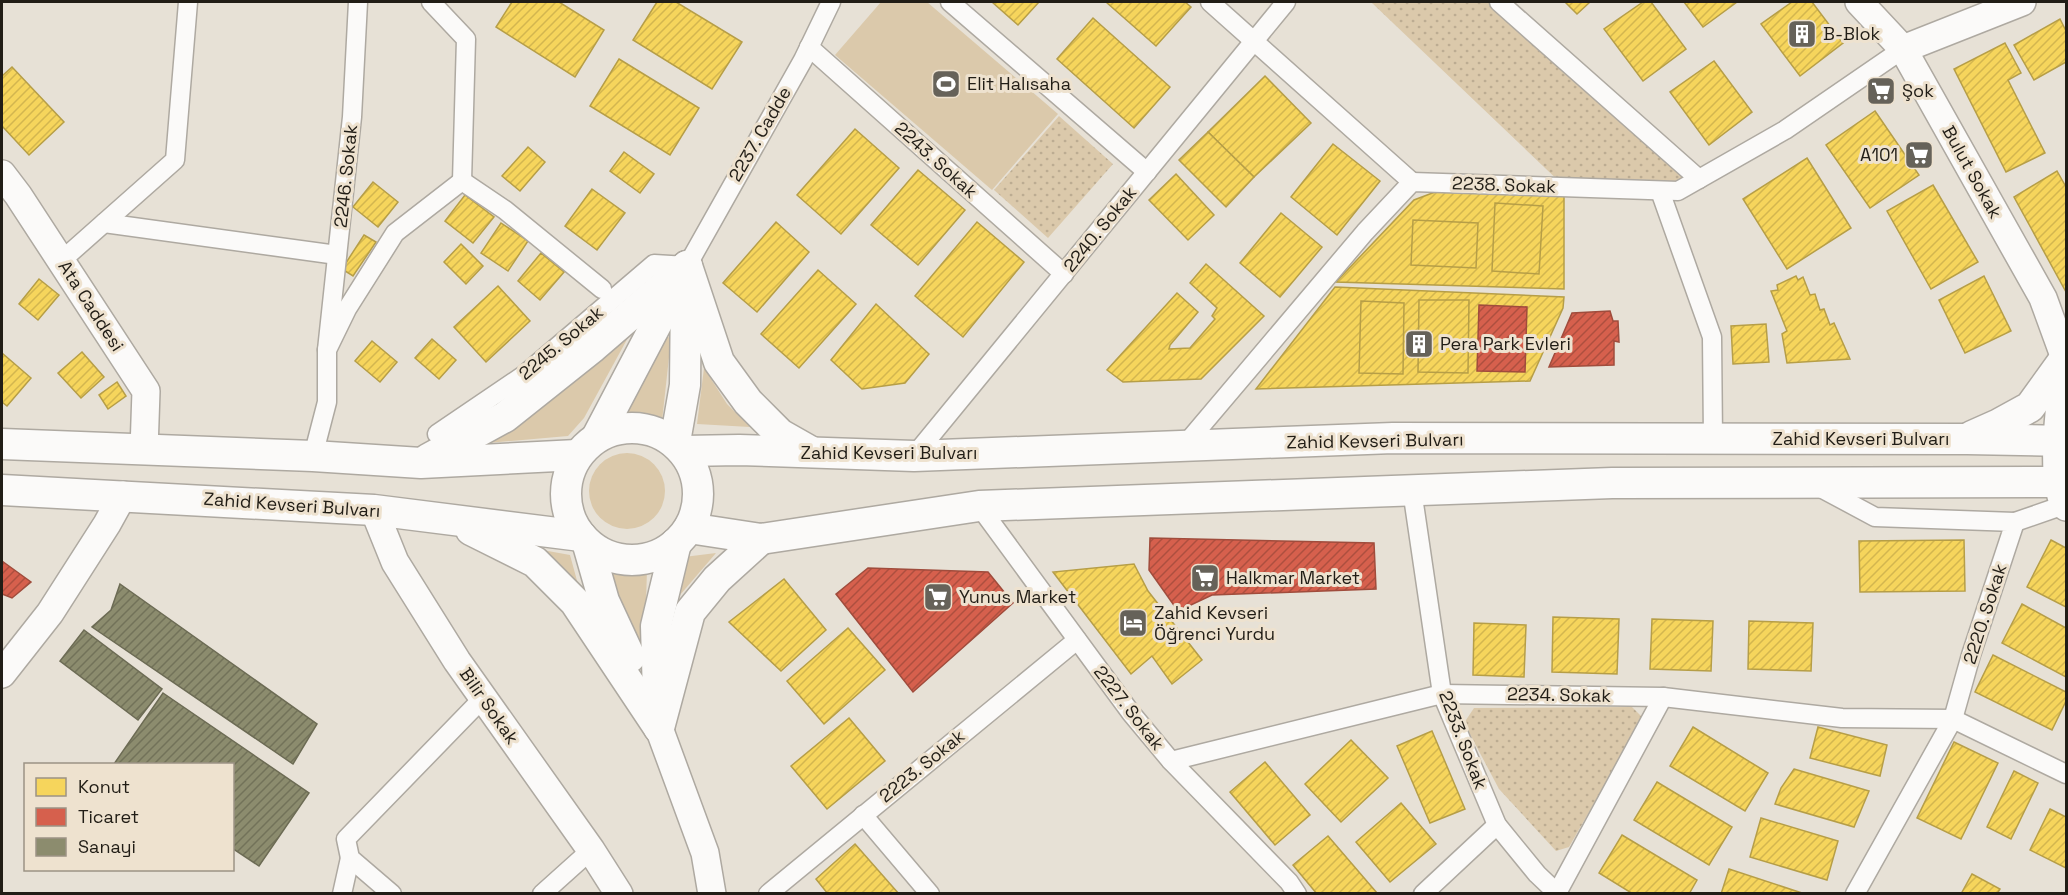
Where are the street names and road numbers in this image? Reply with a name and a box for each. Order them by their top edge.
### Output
street label: 2237. Cadde [723,82,796,185]
street label: 2243. Sokak [890,116,983,203]
street label: Bulut Sokak [1937,121,2008,223]
street label: 2246. Sokak [329,123,362,229]
street label: 2238. Sokak [1452,171,1557,198]
street label: 2240. Sokak [1058,181,1141,276]
street label: Ata Caddesi [54,256,129,355]
street label: 2245. Sokak [514,300,608,385]
street label: Zahid Kevseri Bulvarı [1286,427,1464,454]
street label: Zahid Kevseri Bulvarı [1773,427,1950,450]
street label: Zahid Kevseri Bulvarı [801,441,978,464]
street label: Zahid Kevseri Bulvarı [203,487,381,522]
street label: 2220. Sokak [1958,561,2012,667]
street label: 2227. Sokak [1089,661,1170,755]
street label: Bilir Sokak [455,663,524,749]
street label: 2234. Sokak [1507,682,1612,707]
street label: 2233. Sokak [1434,687,1493,793]
street label: 2223. Sokak [874,724,969,807]

